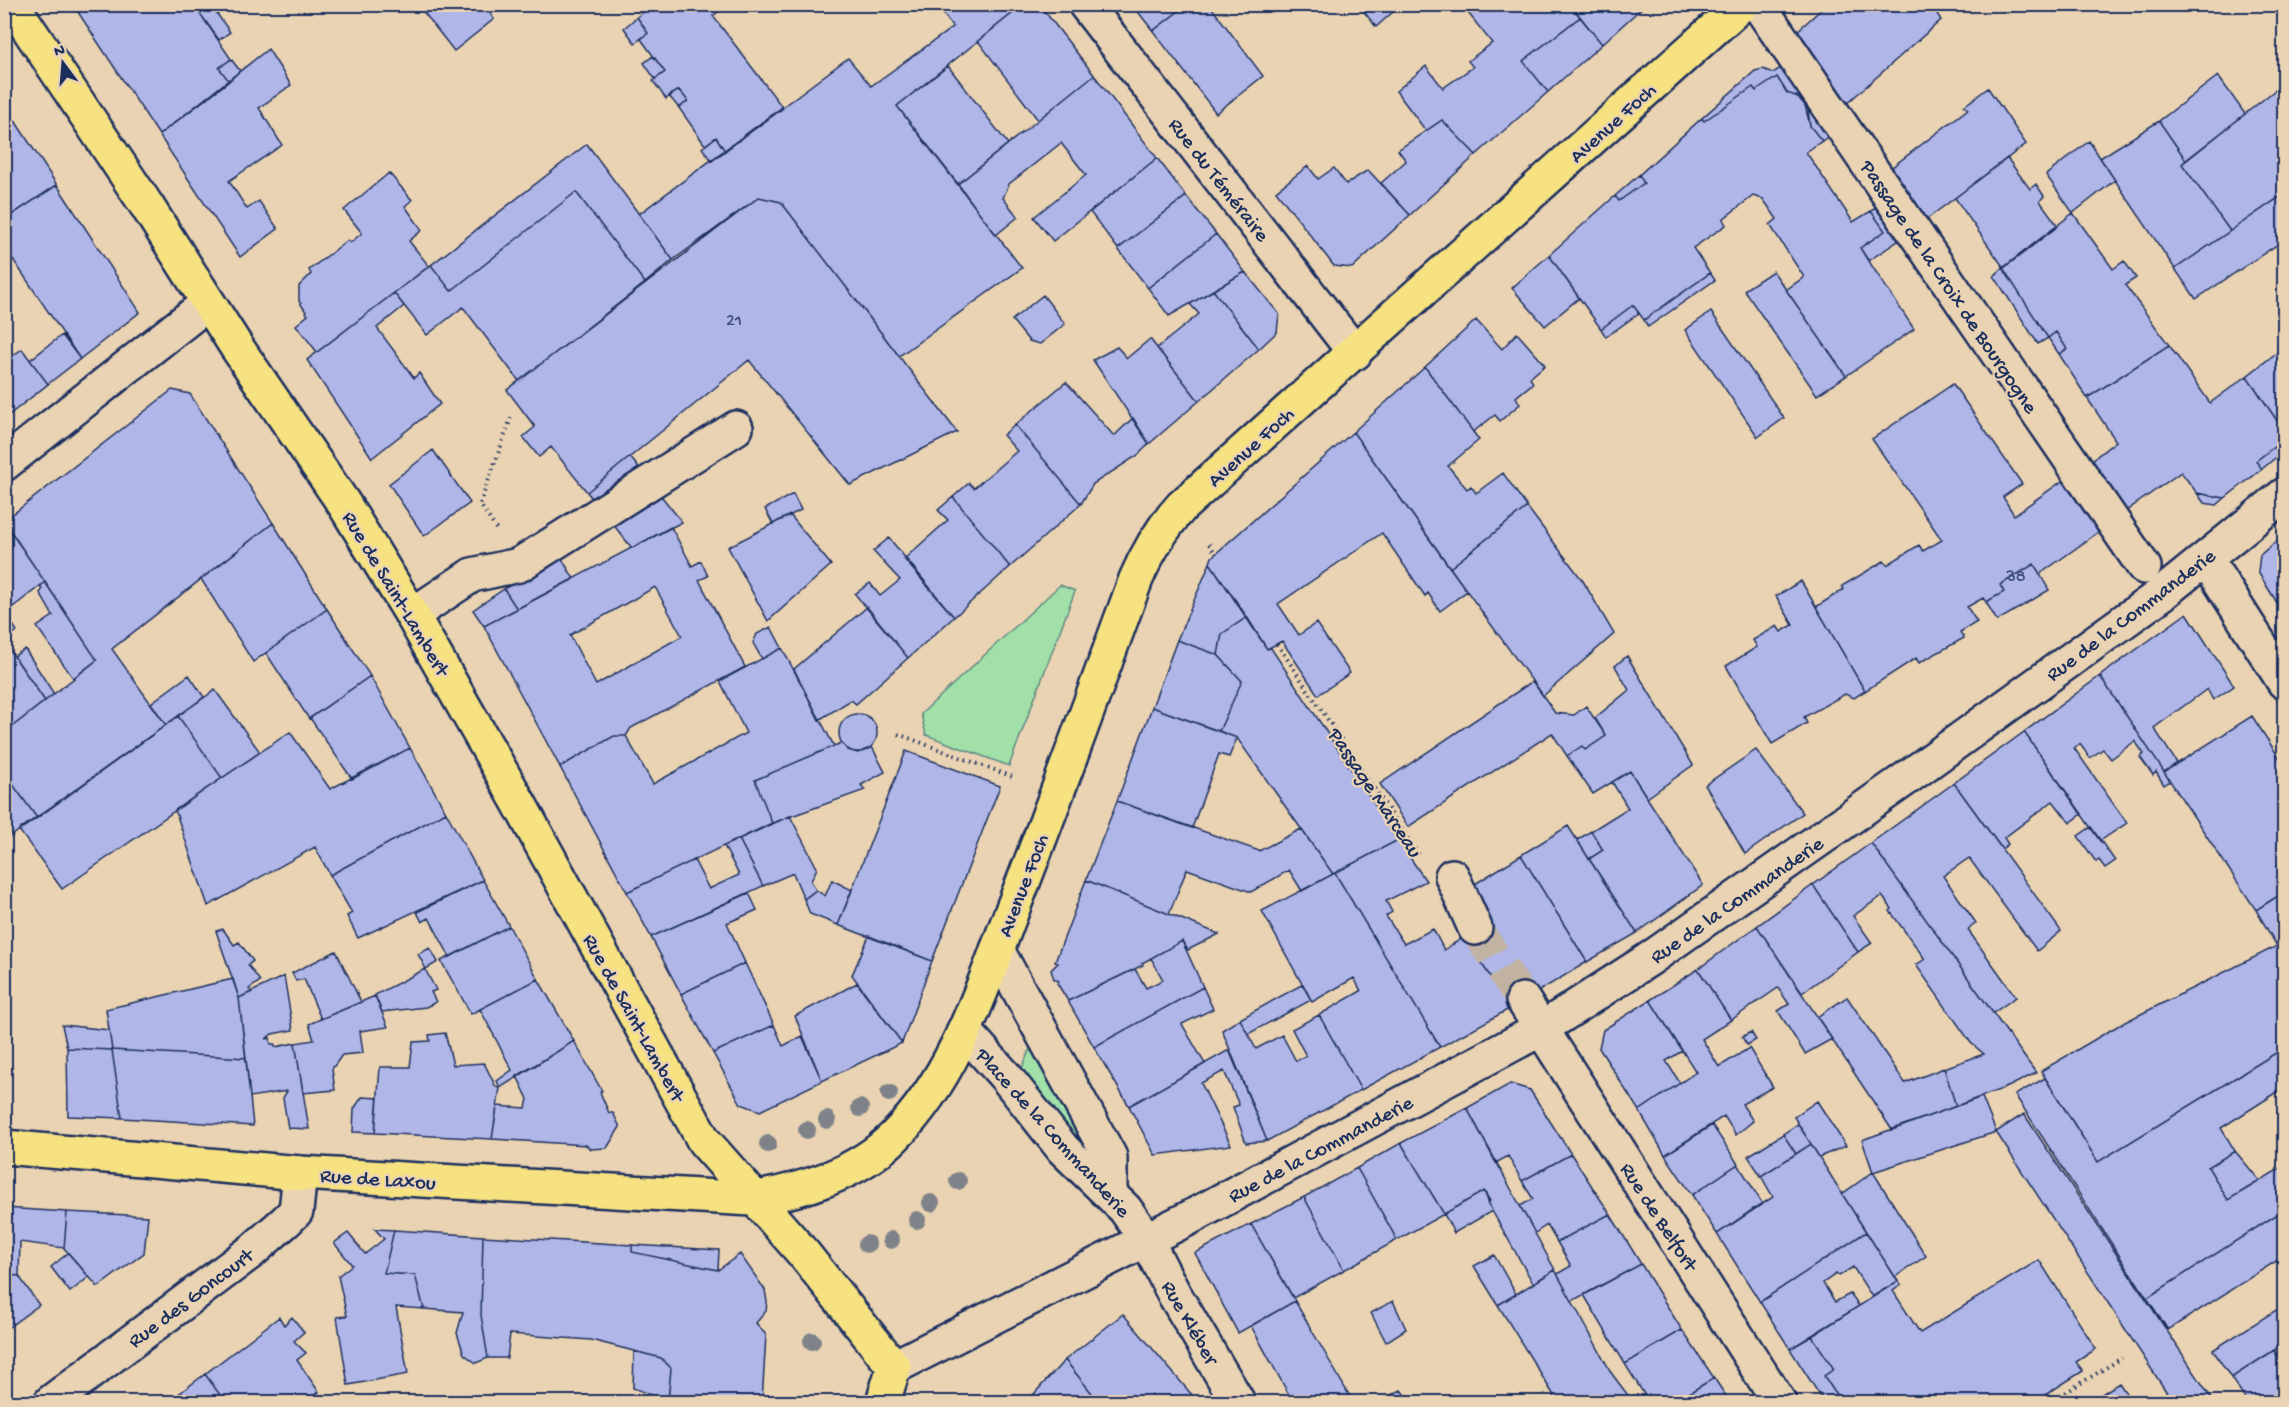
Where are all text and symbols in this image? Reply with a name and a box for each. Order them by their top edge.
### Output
north arrow [33,33,93,93]
text: N [52,41,68,63]
street label: Avenue Foch [1566,79,1663,170]
street label: Rue du Téméraire [1161,114,1274,249]
street label: Passage de la Croix de Bourgogne [1852,156,2042,420]
house number: 21 [726,311,742,332]
street label: Avenue Foch [1204,403,1301,494]
street label: Rue de Saint-Lambert [335,508,454,684]
street label: Rue de la Commanderie [2042,544,2223,689]
house number: 38 [2005,567,2026,588]
street label: Passage Marceau [1320,723,1426,864]
street label: Avenue Foch [994,831,1056,941]
street label: Rue de la Commanderie [1647,832,1830,971]
street label: Rue de Saint-Lambert [575,930,690,1109]
street label: Place de la Commanderie [968,1044,1135,1225]
street label: Rue de la Commanderie [1225,1091,1419,1210]
street label: Rue de Belfort [1613,1159,1703,1279]
street label: Rue de Laxou [319,1165,437,1198]
street label: Rue des Goncourt [124,1243,262,1355]
street label: Rue Kléber [1154,1277,1223,1372]

